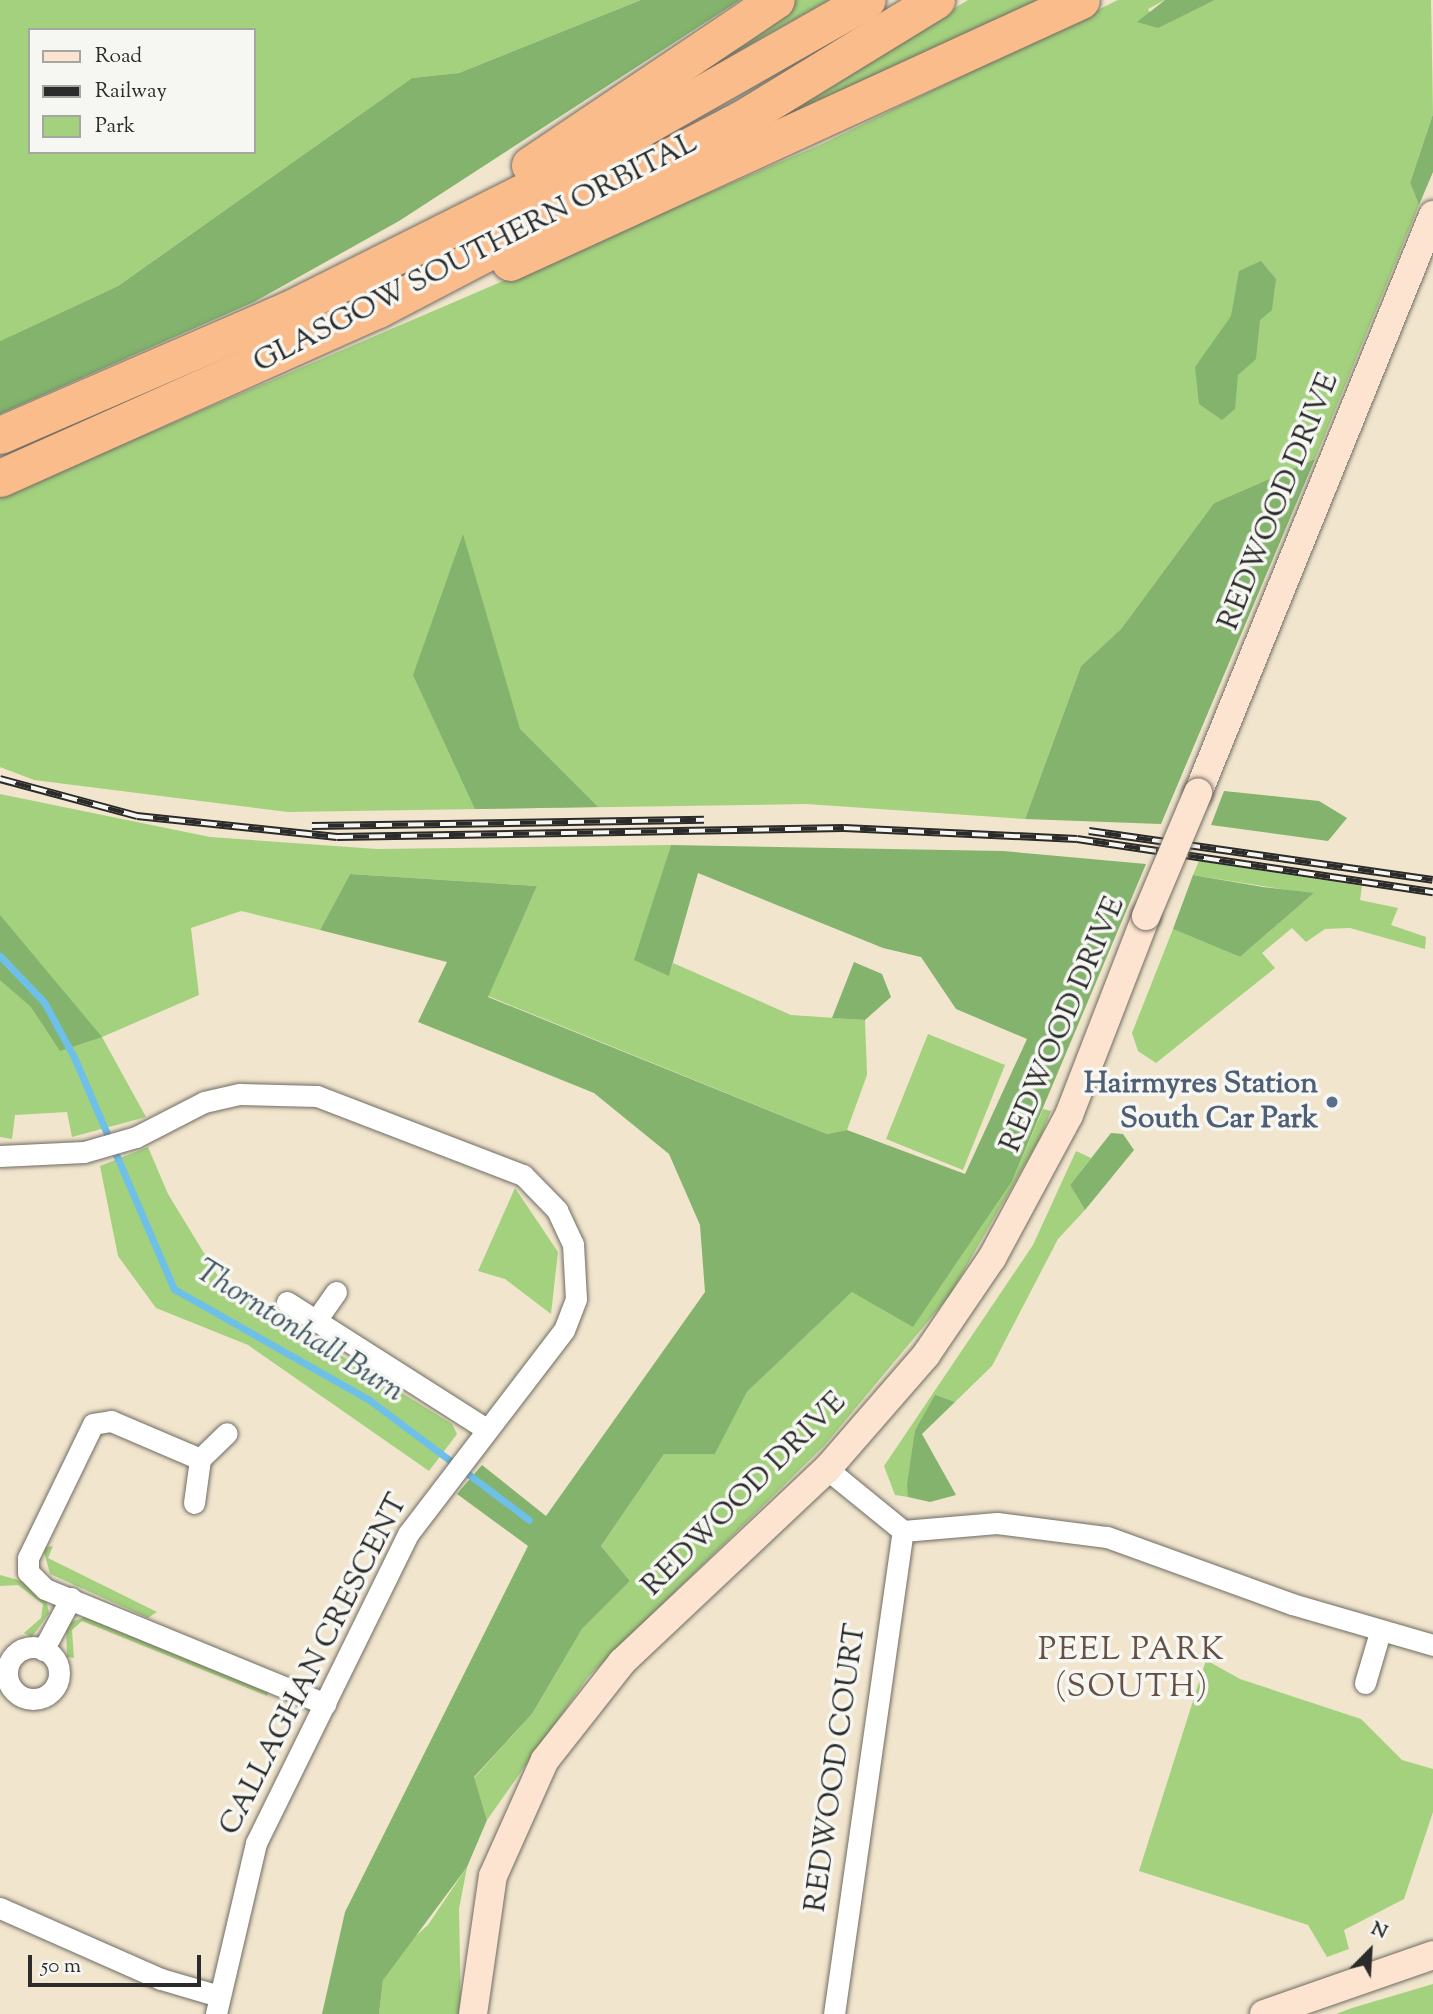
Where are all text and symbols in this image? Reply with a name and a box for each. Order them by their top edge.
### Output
legend [28,28,256,154]
text: Road [95,42,142,72]
text: Railway [95,77,167,107]
text: Park [95,112,135,142]
street label: GLASGOW SOUTHERN ORBITAL [248,126,704,382]
street label: REDWOOD DRIVE [1212,368,1348,636]
street label: REDWOOD DRIVE [994,892,1134,1158]
place label: Hairmyres Station South Car Park [1084,1067,1318,1138]
marker: Hairmyres Station South Car Park [1324,1094,1340,1110]
water label: Thorntonhall Burn [188,1252,410,1412]
street label: REDWOOD DRIVE [635,1385,855,1605]
street label: CALLAGHAN CRESCENT [213,1488,417,1842]
street label: REDWOOD COURT [799,1621,875,1915]
district label: PEEL PARK (SOUTH) [1039,1633,1225,1708]
north arrow [1335,1916,1405,1986]
text: N [1366,1916,1391,1947]
scale bar [32,1940,205,1984]
text: 50 m [41,1952,81,1982]

